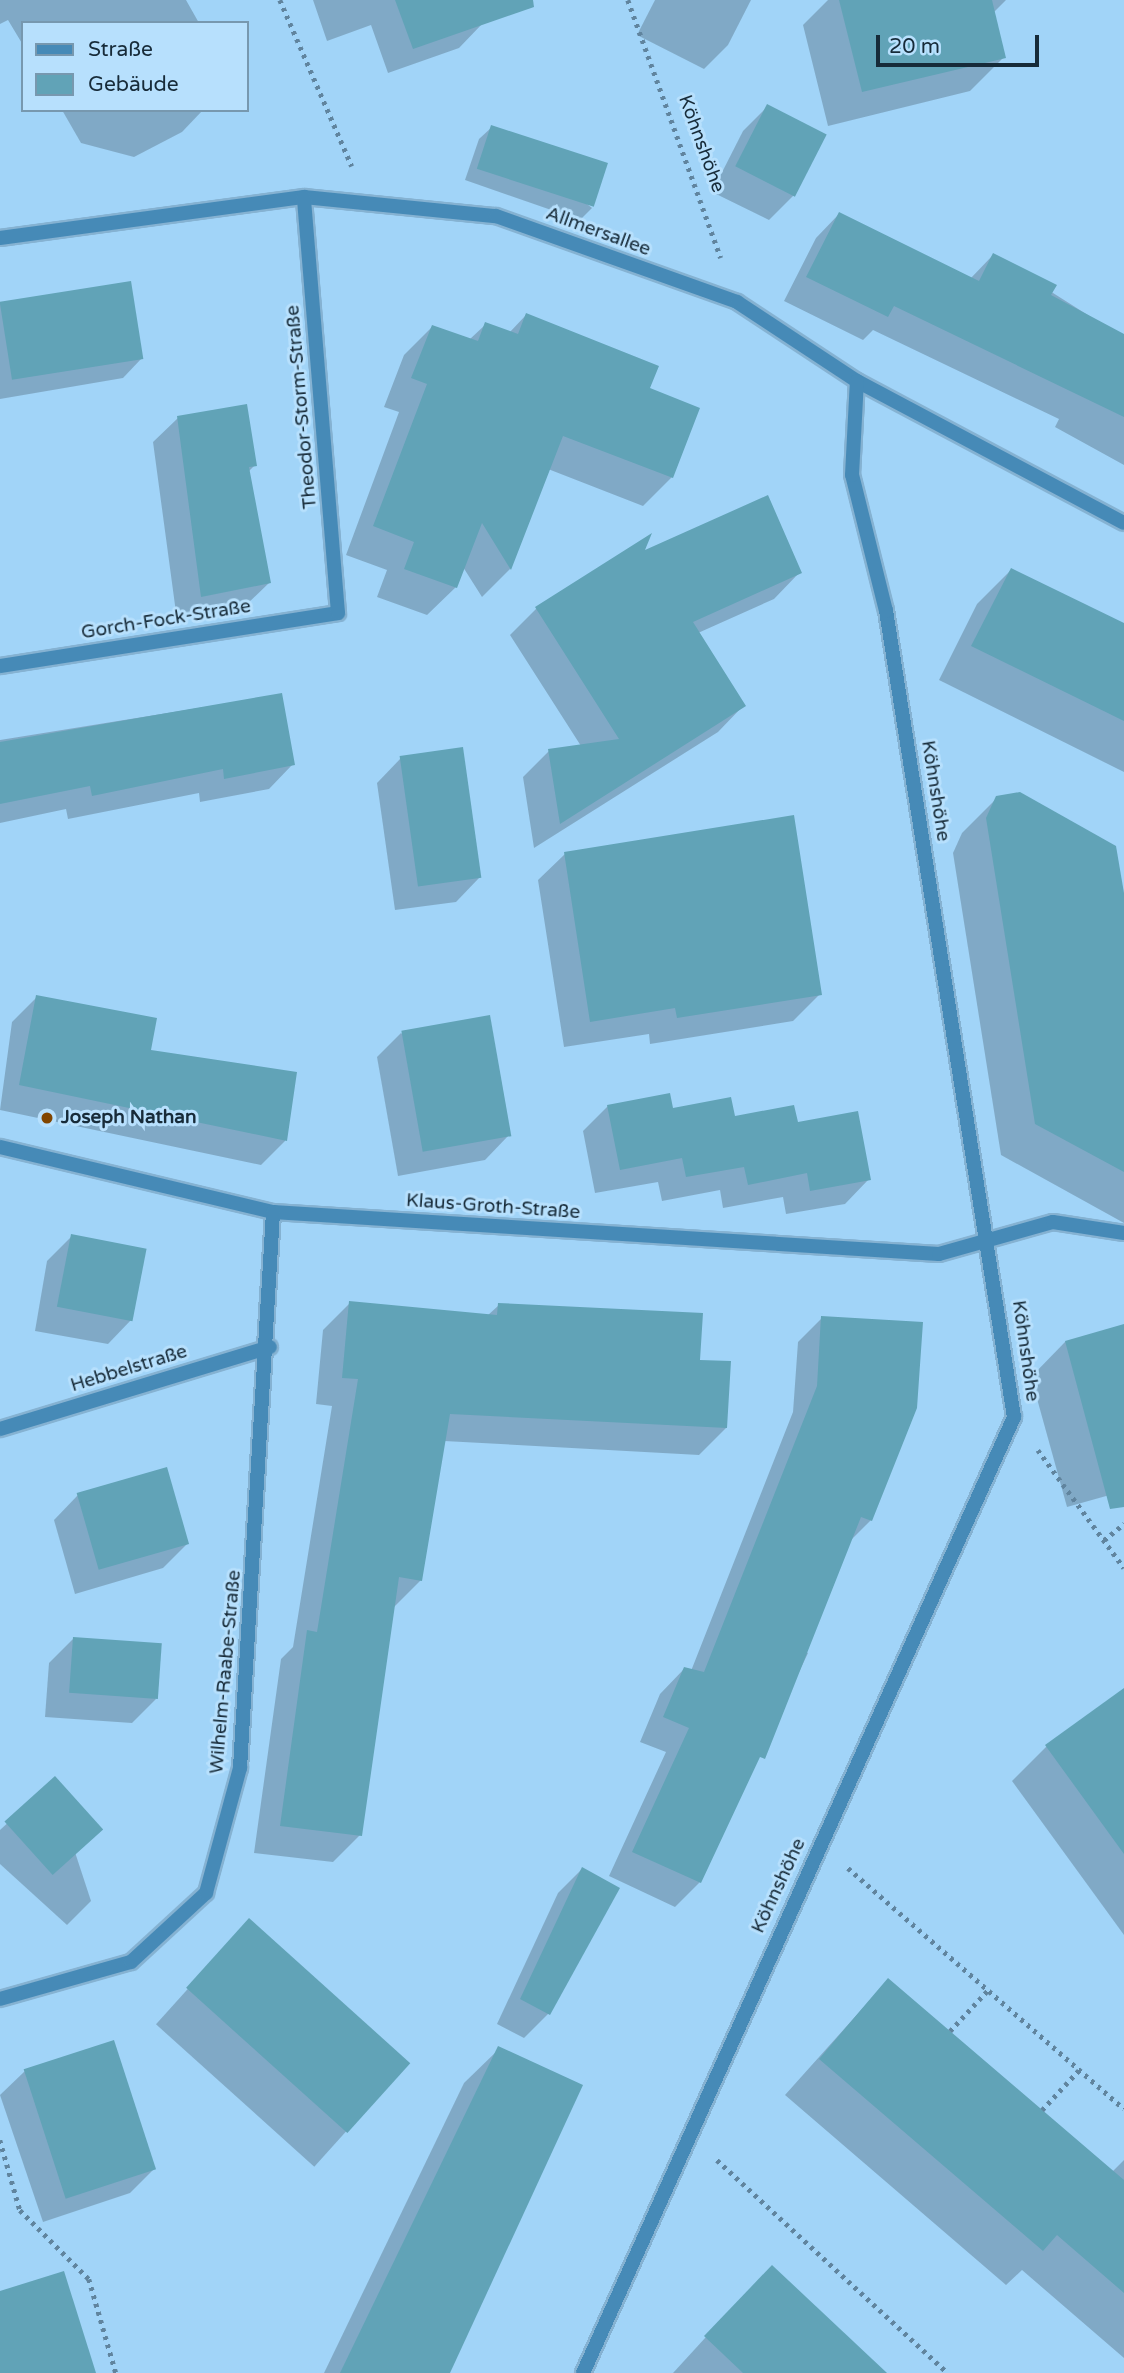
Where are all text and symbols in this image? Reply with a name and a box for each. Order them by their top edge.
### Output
legend [21,21,248,112]
scale bar [879,21,1042,65]
text: 20 m [889,34,940,59]
text: Straße [88,37,153,62]
text: Gebäude [88,72,179,97]
street label: Köhnshöhe [673,92,729,196]
street label: Allmersallee [543,203,653,261]
street label: Theodor-Storm-Straße [282,304,322,510]
street label: Gorch-Fock-Straße [80,595,252,645]
street label: Köhnshöhe [916,739,954,843]
place label: Joseph Nathan [61,1107,197,1129]
marker: Joseph Nathan [39,1110,55,1126]
street label: Klaus-Groth-Straße [405,1190,581,1224]
street label: Köhnshöhe [1007,1299,1043,1403]
street label: Hebbelstraße [68,1340,190,1398]
street label: Wilhelm-Raabe-Straße [206,1569,246,1775]
street label: Köhnshöhe [747,1835,811,1937]

